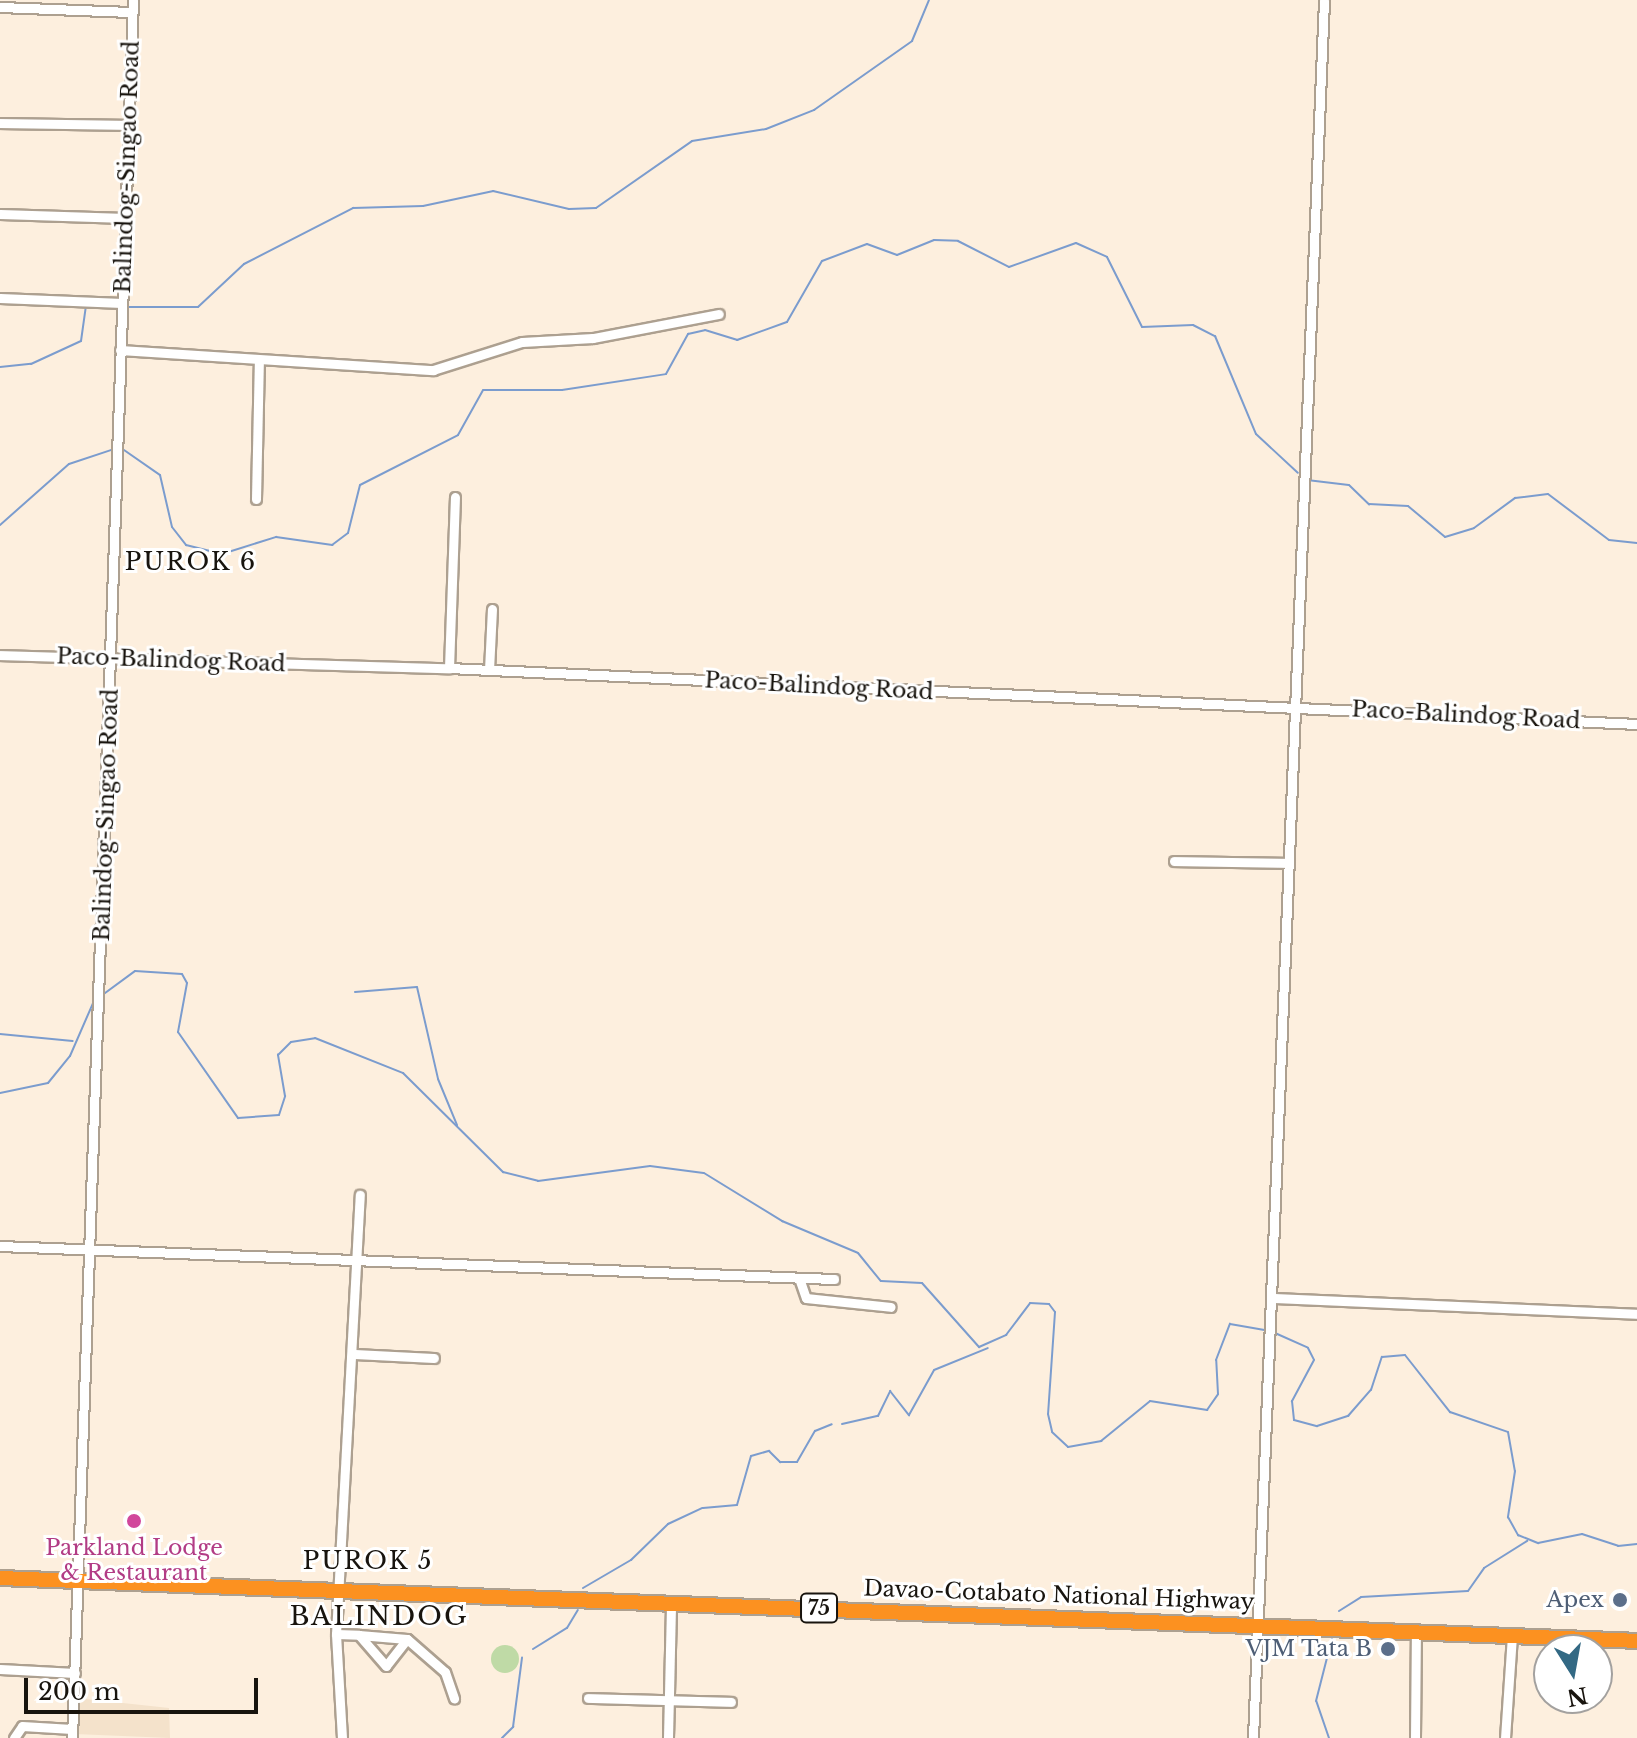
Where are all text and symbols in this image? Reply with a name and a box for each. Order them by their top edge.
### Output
street label: Balindog-Singao Road [109,40,145,294]
district label: PUROK 6 [124,548,258,576]
street label: Paco-Balindog Road [56,643,286,677]
street label: Paco-Balindog Road [704,667,934,705]
street label: Balindog-Singao Road [88,688,124,942]
street label: Paco-Balindog Road [1351,696,1581,734]
marker: Parkland Lodge & Restaurant [125,1512,143,1530]
place label: Parkland Lodge & Restaurant [45,1534,223,1586]
district label: PUROK 5 [302,1547,434,1575]
street label: Davao-Cotabato National Highway [863,1575,1255,1615]
place label: Apex [1546,1587,1604,1613]
marker: Apex [1611,1591,1629,1609]
road number: 75 [799,1592,839,1624]
district label: BALINDOG [289,1601,469,1633]
north arrow [1533,1634,1613,1714]
place label: VJM Tata B [1245,1636,1372,1662]
marker: VJM Tata B [1379,1640,1397,1658]
scale bar [28,1662,262,1712]
text: 200 m [38,1677,120,1706]
text: N [1565,1681,1590,1711]

